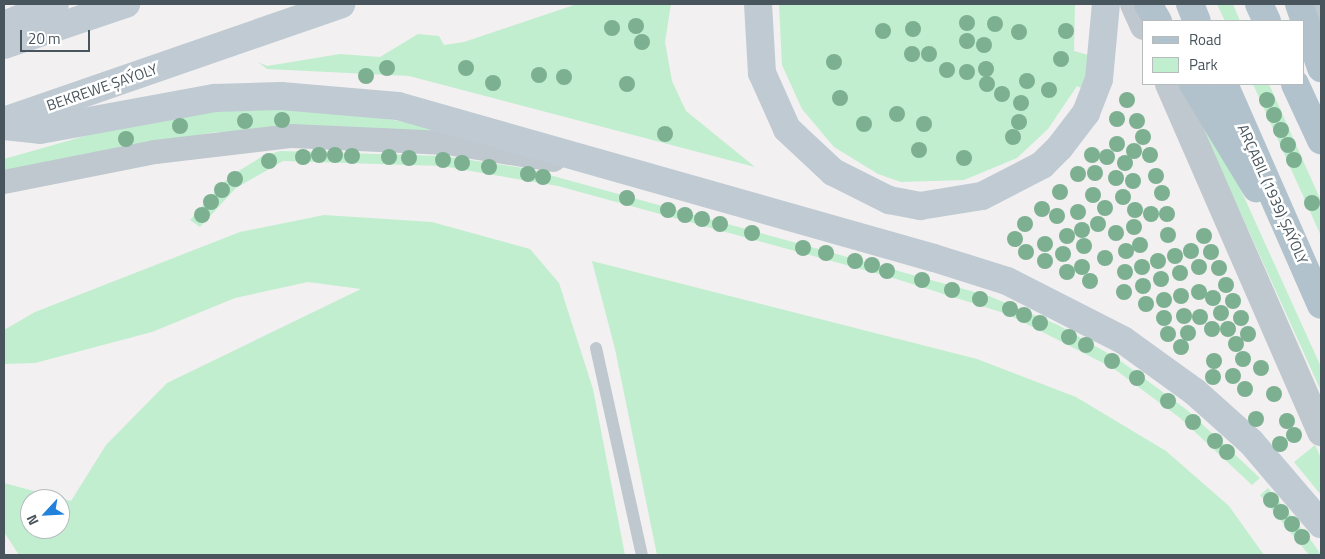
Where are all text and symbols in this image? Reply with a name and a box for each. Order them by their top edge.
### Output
scale bar [22,20,92,52]
legend [1142,20,1305,85]
text: 20 m [28,27,61,50]
text: Road [1189,28,1221,51]
text: Park [1189,53,1218,76]
street label: BEKREWE ŞAÝOLY [44,60,160,114]
street label: ARÇABIL (1939) ŞAÝOLY [1234,121,1312,267]
north arrow [20,489,70,539]
text: N [20,511,43,529]

